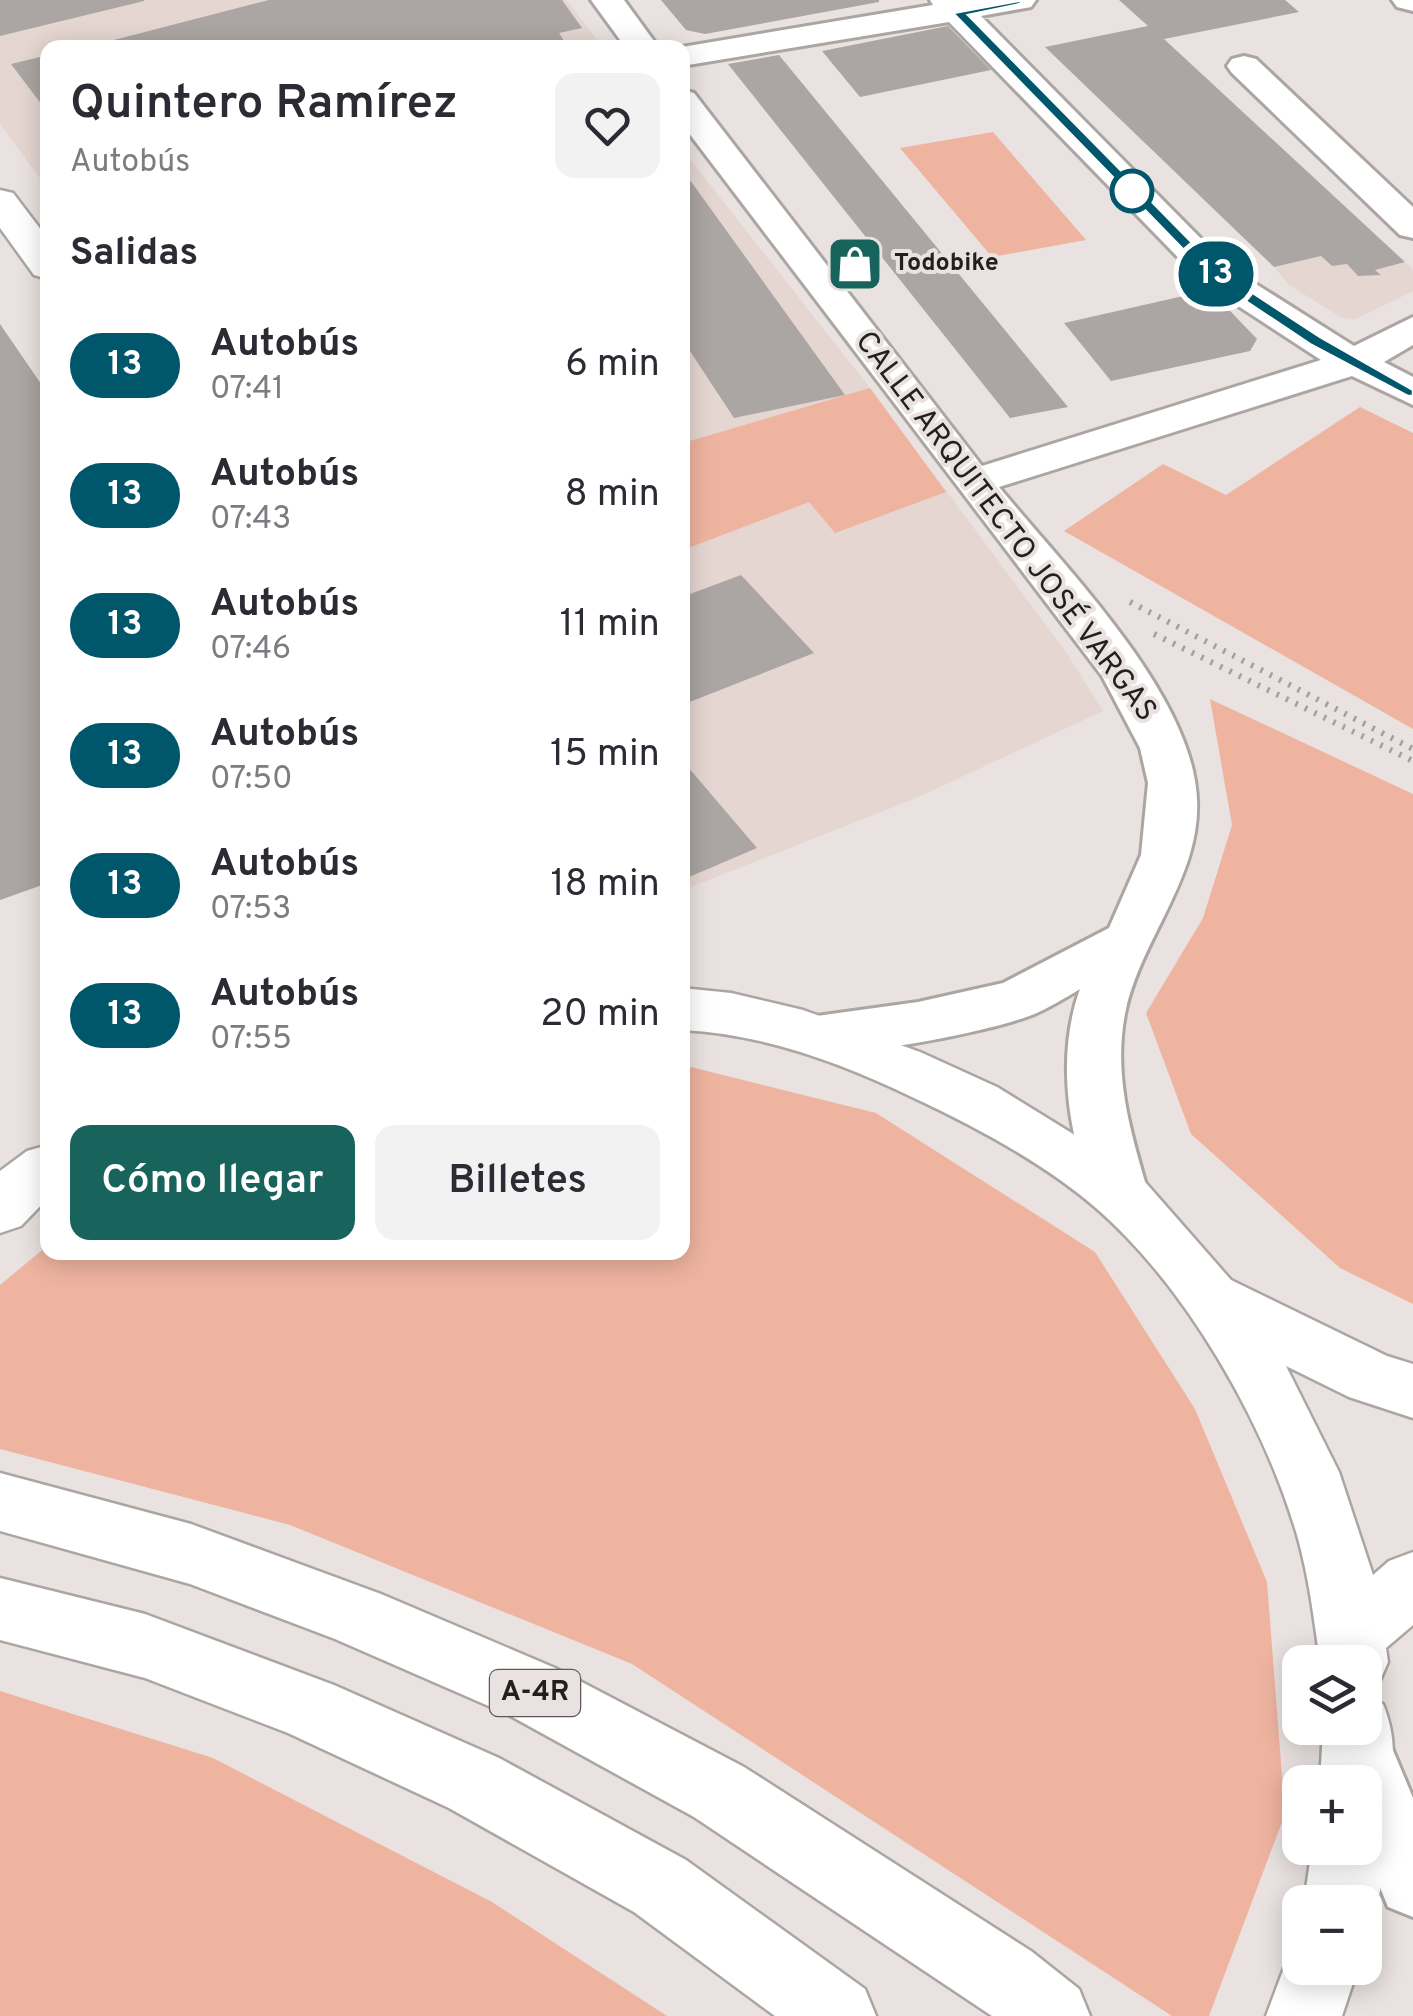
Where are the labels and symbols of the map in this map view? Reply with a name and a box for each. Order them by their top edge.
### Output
unlabelled marker [1111,170,1153,212]
shop icon: Todobike [825,234,885,294]
line badge: 13 [1171,242,1261,306]
place label: Todobike [894,248,999,280]
street label: CALLE ARQUITECTO JOSÉ VARGAS [846,323,1166,729]
road number: A-4R [490,1670,580,1716]

